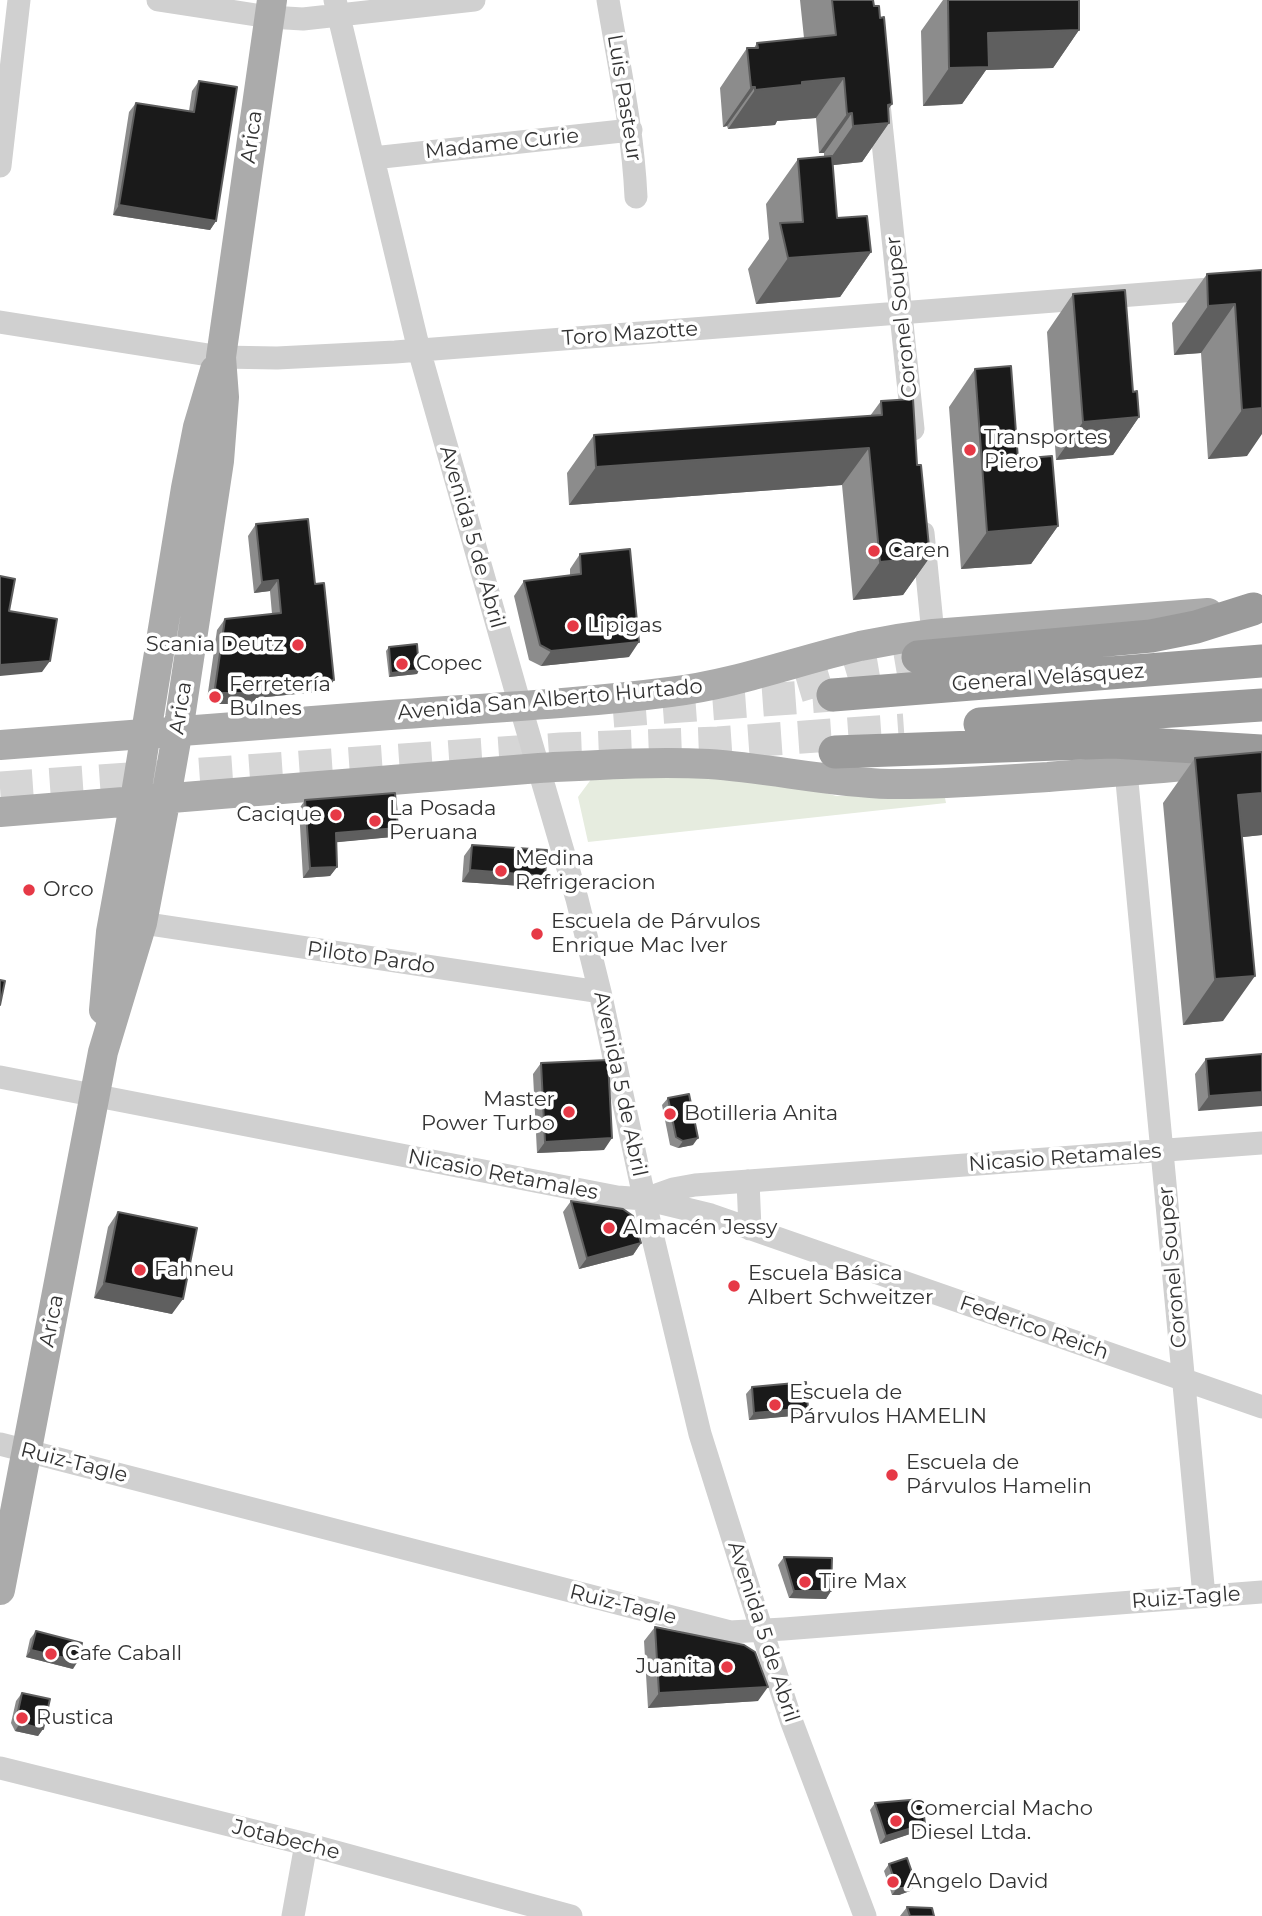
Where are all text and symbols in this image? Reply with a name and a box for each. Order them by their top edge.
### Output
street label: Luis Pasteur [602,33,646,163]
street label: Arica [236,109,268,165]
street label: Madame Curie [424,123,580,165]
street label: Coronel Souper [881,235,923,399]
street label: Toro Mazotte [561,317,699,351]
place label: Transportes Piero [984,425,1107,475]
marker: Transportes Piero [962,442,978,458]
street label: Avenida 5 de Abril [434,443,510,631]
place label: Caren [888,538,950,564]
marker: Caren [866,543,882,559]
place label: Lipigas [587,613,662,639]
marker: Lipigas [565,618,581,634]
place label: Scania Deutz [146,632,284,658]
marker: Scania Deutz [290,637,306,653]
place label: Copec [416,651,482,677]
marker: Copec [394,656,410,672]
street label: General Velásquez [951,659,1145,697]
place label: Ferretería Bulnes [229,672,331,722]
street label: Avenida San Alberto Hurtado [396,674,704,726]
street label: Arica [164,680,198,736]
marker: Ferretería Bulnes [207,689,223,705]
place label: La Posada Peruana [389,796,497,846]
place label: Cacique [237,802,322,828]
marker: Cacique [328,807,344,823]
marker: La Posada Peruana [367,813,383,829]
place label: Medina Refrigeracion [515,846,656,896]
marker: Medina Refrigeracion [493,863,509,879]
place label: Orco [43,877,94,903]
marker: Orco [21,882,37,898]
place label: Escuela de Párvulos Enrique Mac Iver [551,909,760,959]
marker: Escuela de Párvulos Enrique Mac Iver [529,926,545,942]
street label: Piloto Pardo [305,937,437,979]
street label: Avenida 5 de Abril [588,989,652,1179]
place label: Master Power Turbo [421,1087,555,1137]
place label: Botilleria Anita [684,1101,838,1127]
marker: Master Power Turbo [561,1104,577,1120]
marker: Botilleria Anita [662,1106,678,1122]
street label: Nicasio Retamales [968,1139,1162,1177]
street label: Nicasio Retamales [406,1144,600,1206]
street label: Coronel Souper [1153,1185,1193,1349]
place label: Almacén Jessy [623,1215,777,1241]
marker: Almacén Jessy [601,1220,617,1236]
place label: Fahneu [154,1257,234,1283]
place label: Escuela Básica Albert Schweitzer [748,1261,933,1311]
marker: Fahneu [132,1262,148,1278]
marker: Escuela Básica Albert Schweitzer [726,1278,742,1294]
street label: Federico Reich [956,1291,1112,1365]
street label: Arica [35,1292,69,1350]
place label: Escuela de Párvulos HAMELIN [789,1380,987,1430]
marker: Escuela de Párvulos HAMELIN [767,1397,783,1413]
street label: Ruiz-Tagle [18,1438,130,1488]
place label: Escuela de Párvulos Hamelin [906,1450,1092,1500]
marker: Escuela de Párvulos Hamelin [884,1467,900,1483]
street label: Avenida 5 de Abril [722,1538,804,1726]
place label: Tire Max [819,1569,907,1595]
marker: Tire Max [797,1574,813,1590]
street label: Ruiz-Tagle [567,1580,679,1630]
street label: Ruiz-Tagle [1131,1582,1241,1614]
place label: Cafe Caball [65,1641,182,1667]
marker: Cafe Caball [43,1646,59,1662]
place label: Juanita [636,1654,713,1680]
marker: Juanita [719,1659,735,1675]
place label: Rustica [36,1705,114,1731]
marker: Rustica [14,1710,30,1726]
place label: Comercial Macho Diesel Ltda. [910,1796,1093,1846]
marker: Comercial Macho Diesel Ltda. [888,1813,904,1829]
street label: Jotabeche [230,1815,342,1865]
place label: Angelo David [907,1869,1048,1895]
marker: Angelo David [885,1874,901,1890]

